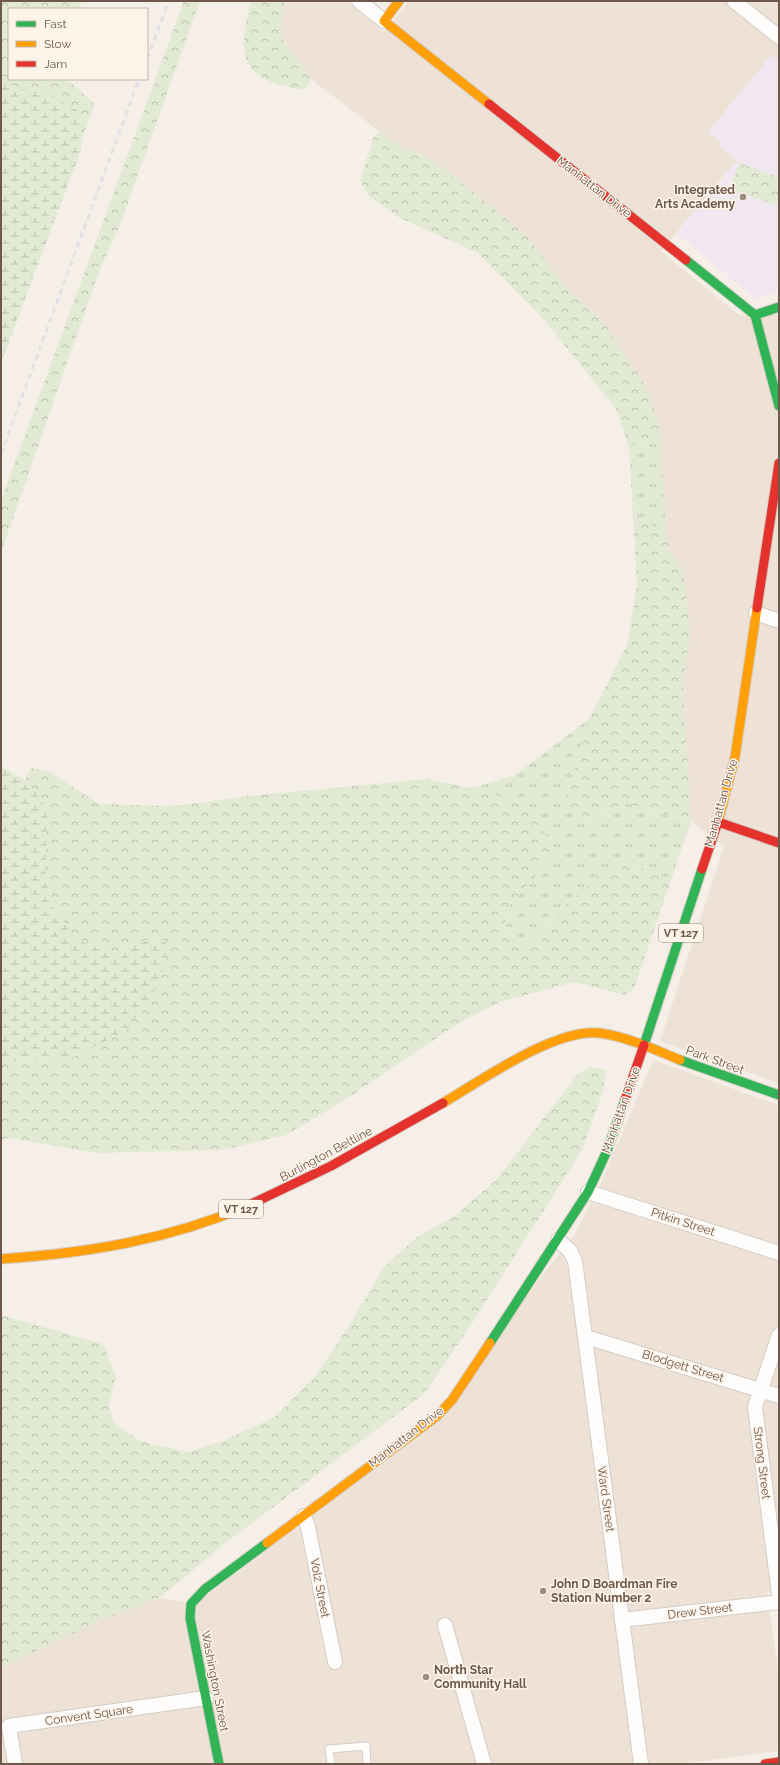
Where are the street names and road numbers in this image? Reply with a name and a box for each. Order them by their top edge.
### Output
street label: Manhattan Drive [554,154,634,220]
street label: Manhattan Drive [702,757,740,849]
road number: VT 127 [659,924,703,942]
street label: Park Street [684,1043,746,1077]
street label: Manhattan Drive [599,1065,643,1155]
street label: Burlington Beltline [277,1124,375,1184]
road number: VT 127 [219,1200,263,1218]
street label: Pitkin Street [649,1205,717,1239]
street label: Blodgett Street [640,1347,726,1385]
street label: Manhattan Drive [366,1404,446,1470]
street label: Strong Street [751,1426,773,1500]
street label: Ward Street [594,1465,618,1533]
street label: Volz Street [307,1557,333,1619]
street label: Drew Street [667,1600,733,1622]
street label: Washington Street [198,1629,232,1733]
street label: Convent Square [44,1702,134,1728]

